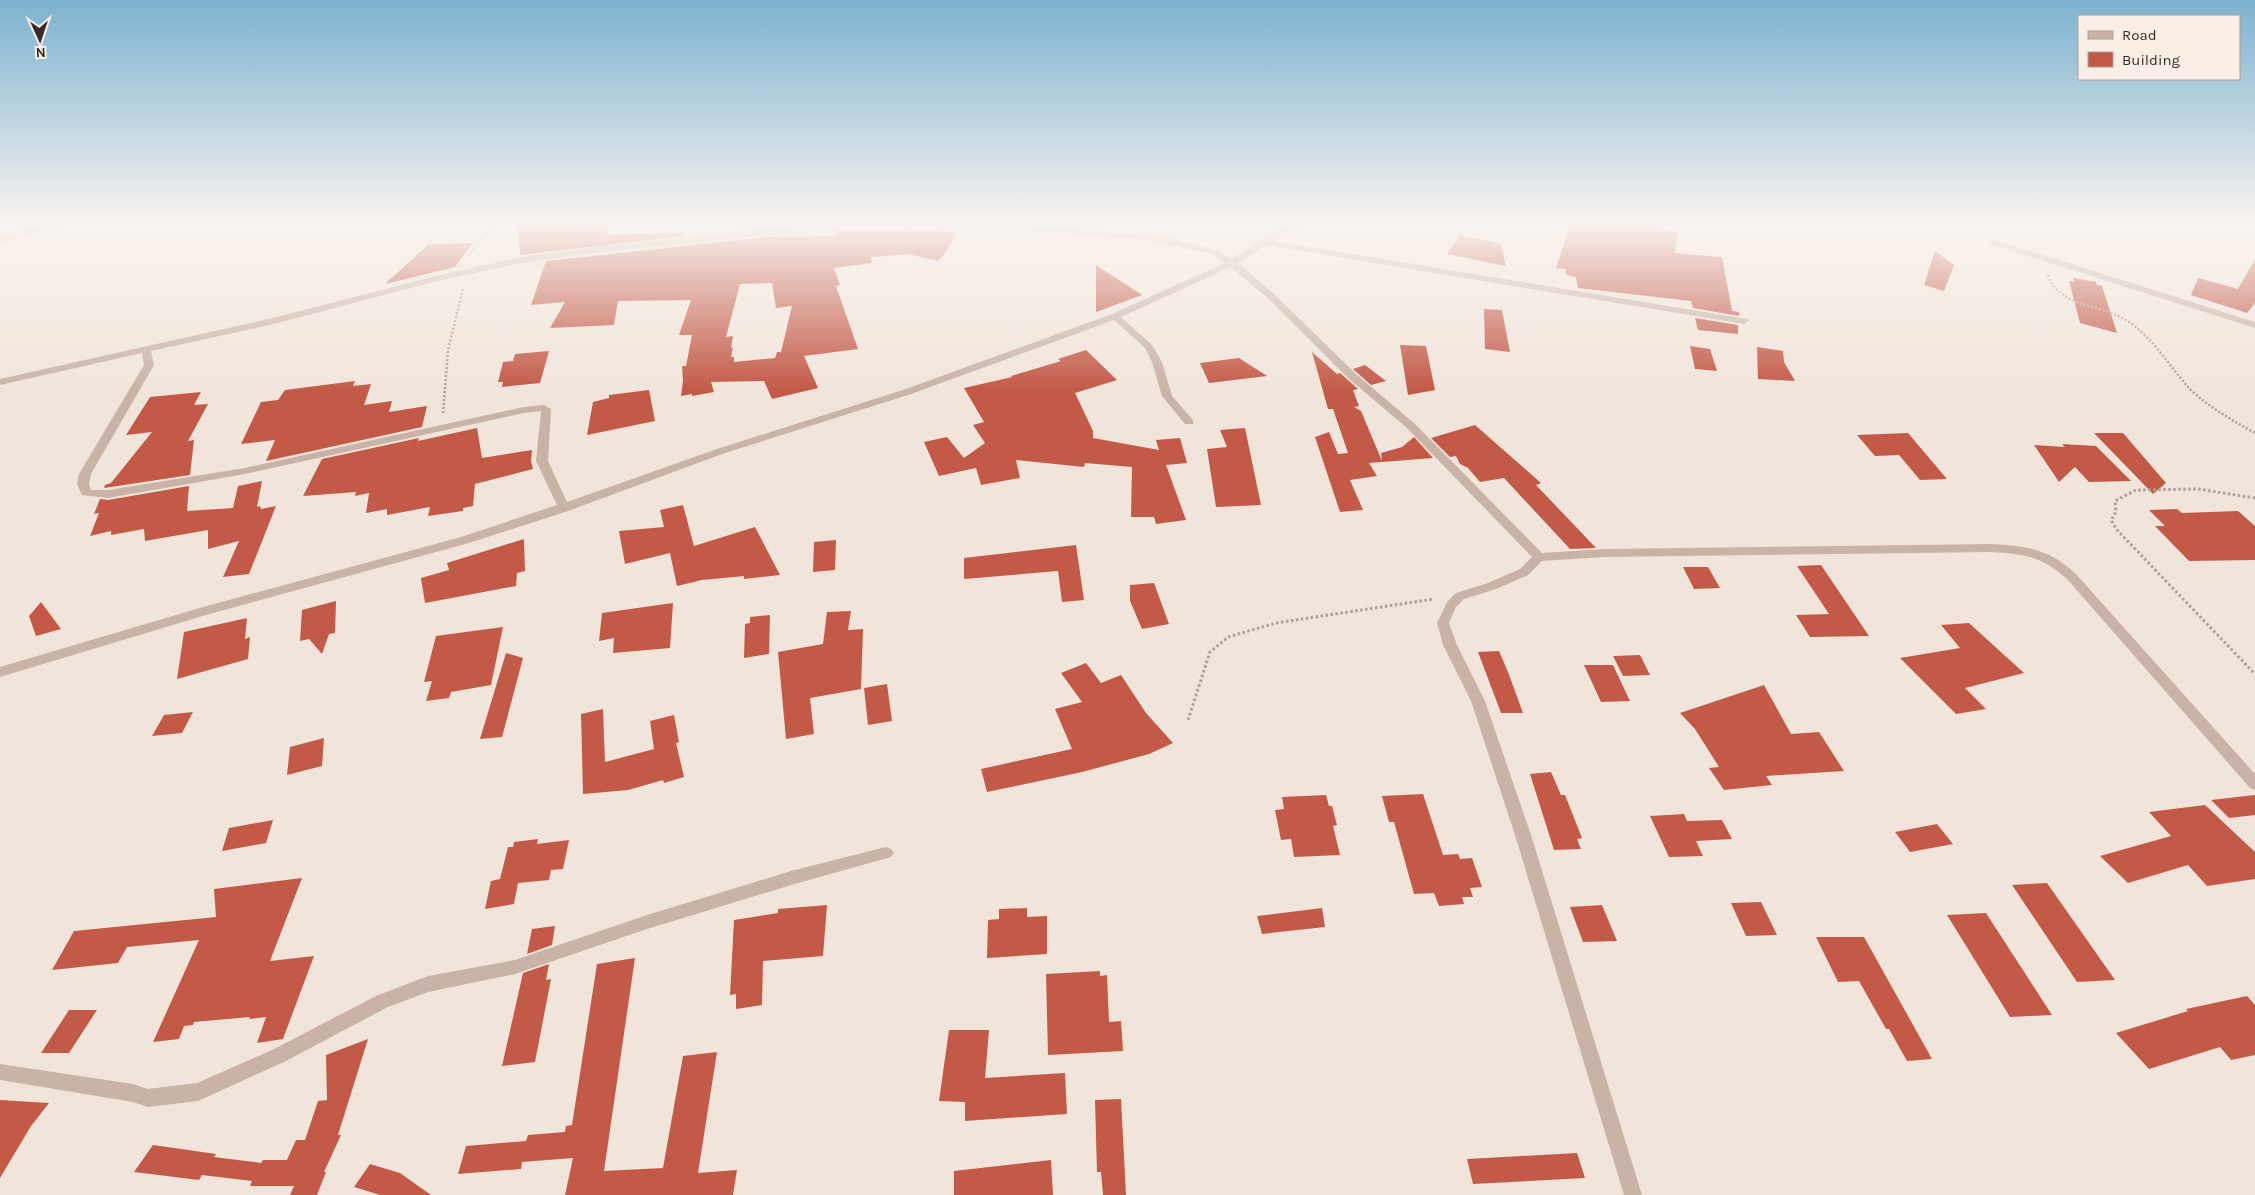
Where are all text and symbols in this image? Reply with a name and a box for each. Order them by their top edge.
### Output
north arrow [15,15,65,65]
legend [2078,15,2240,80]
text: Road [2122,26,2157,44]
text: N [35,44,46,61]
text: Building [2122,51,2180,69]

